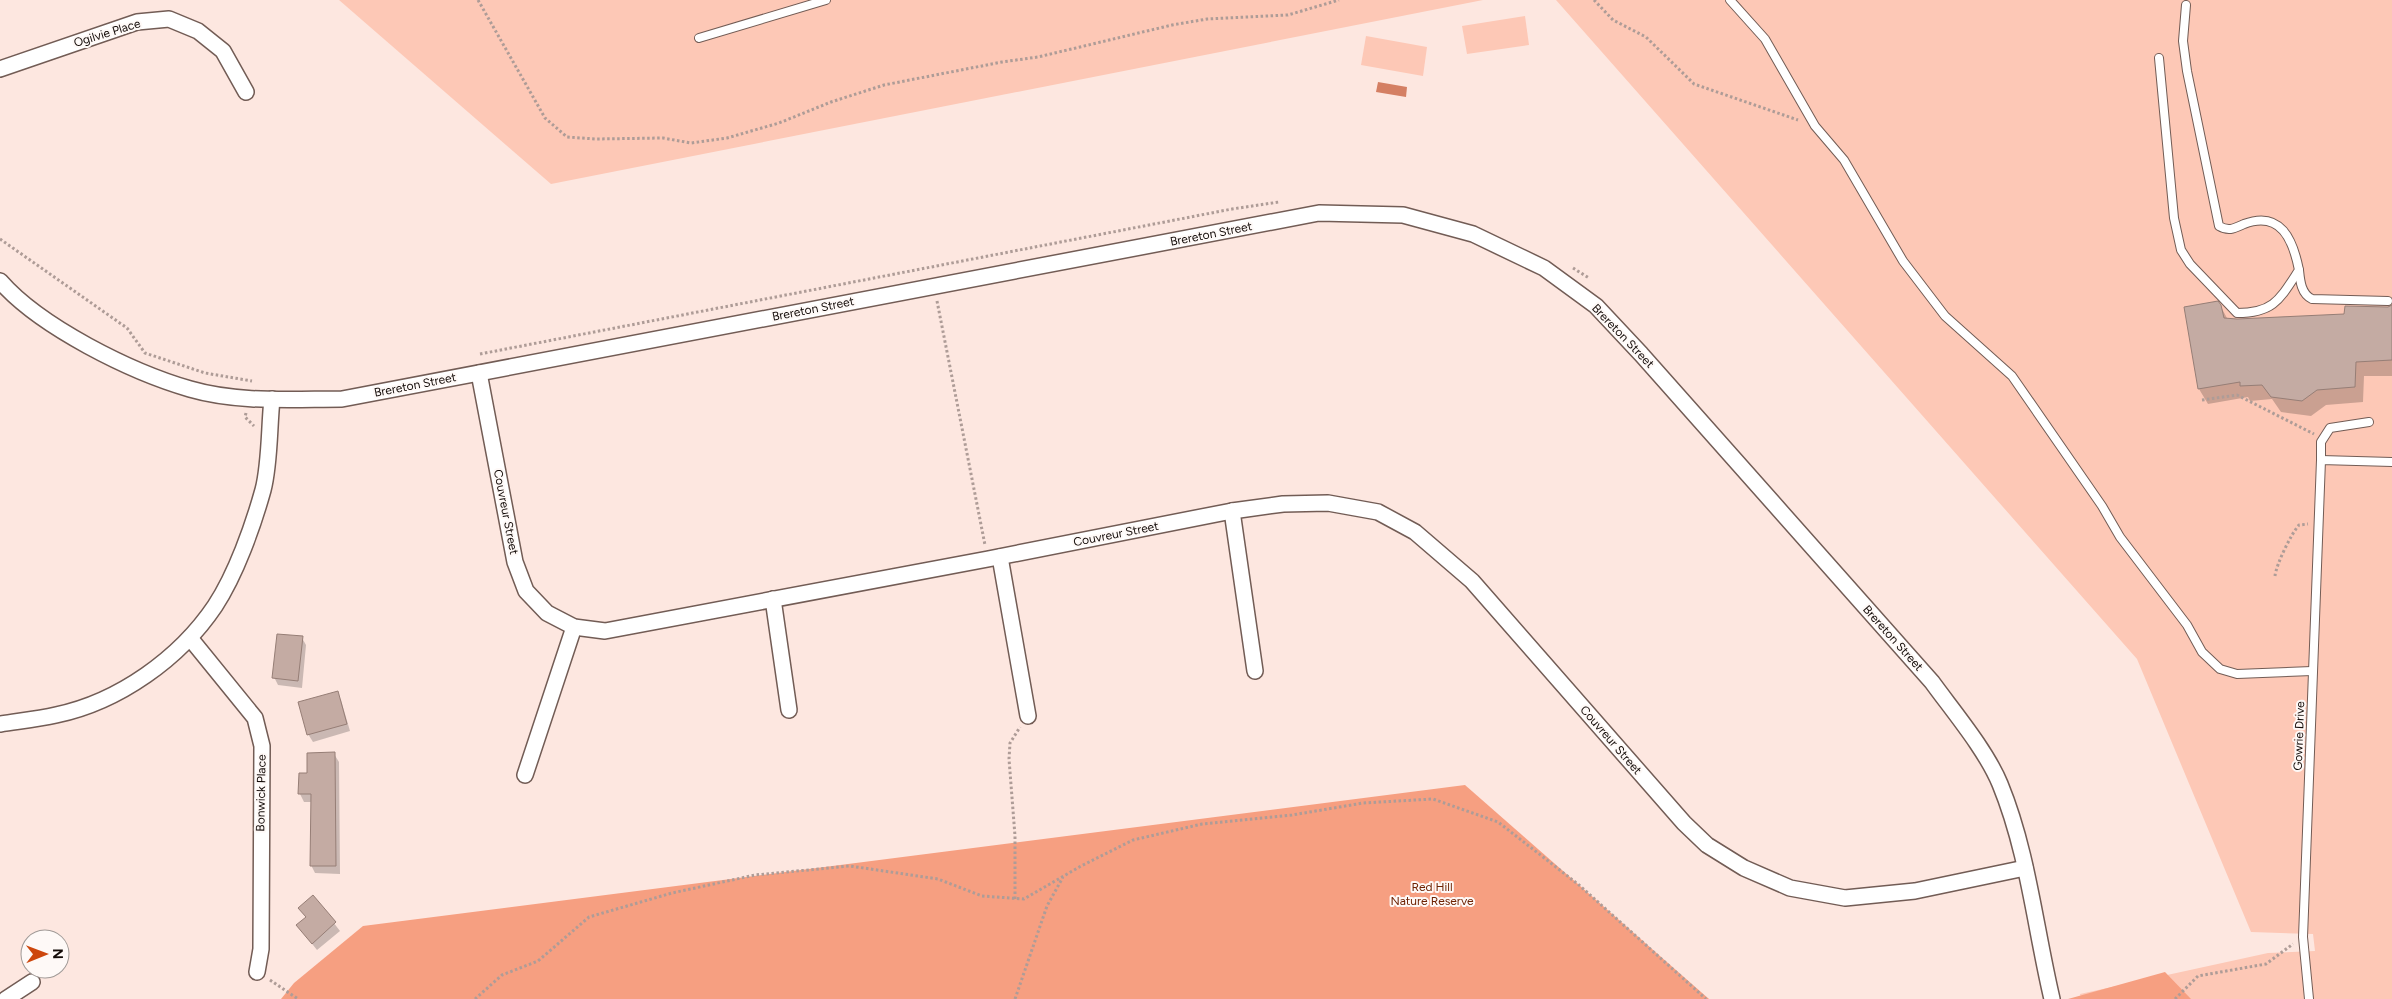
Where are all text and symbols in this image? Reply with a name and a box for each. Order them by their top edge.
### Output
street label: Ogilvie Place [72,16,142,50]
street label: Brereton Street [1169,219,1254,249]
street label: Brereton Street [771,294,856,324]
street label: Brereton Street [1589,301,1657,371]
street label: Brereton Street [373,370,458,400]
street label: Couvreur Street [491,468,521,556]
street label: Couvreur Street [1072,519,1160,549]
street label: Brereton Street [1860,602,1926,674]
street label: Gowrie Drive [2291,701,2307,771]
street label: Couvreur Street [1577,703,1645,778]
street label: Bonwick Place [253,754,269,832]
park label: Red Hill Nature Reserve [1390,880,1474,908]
north arrow [20,929,70,979]
text: N [49,948,66,959]

